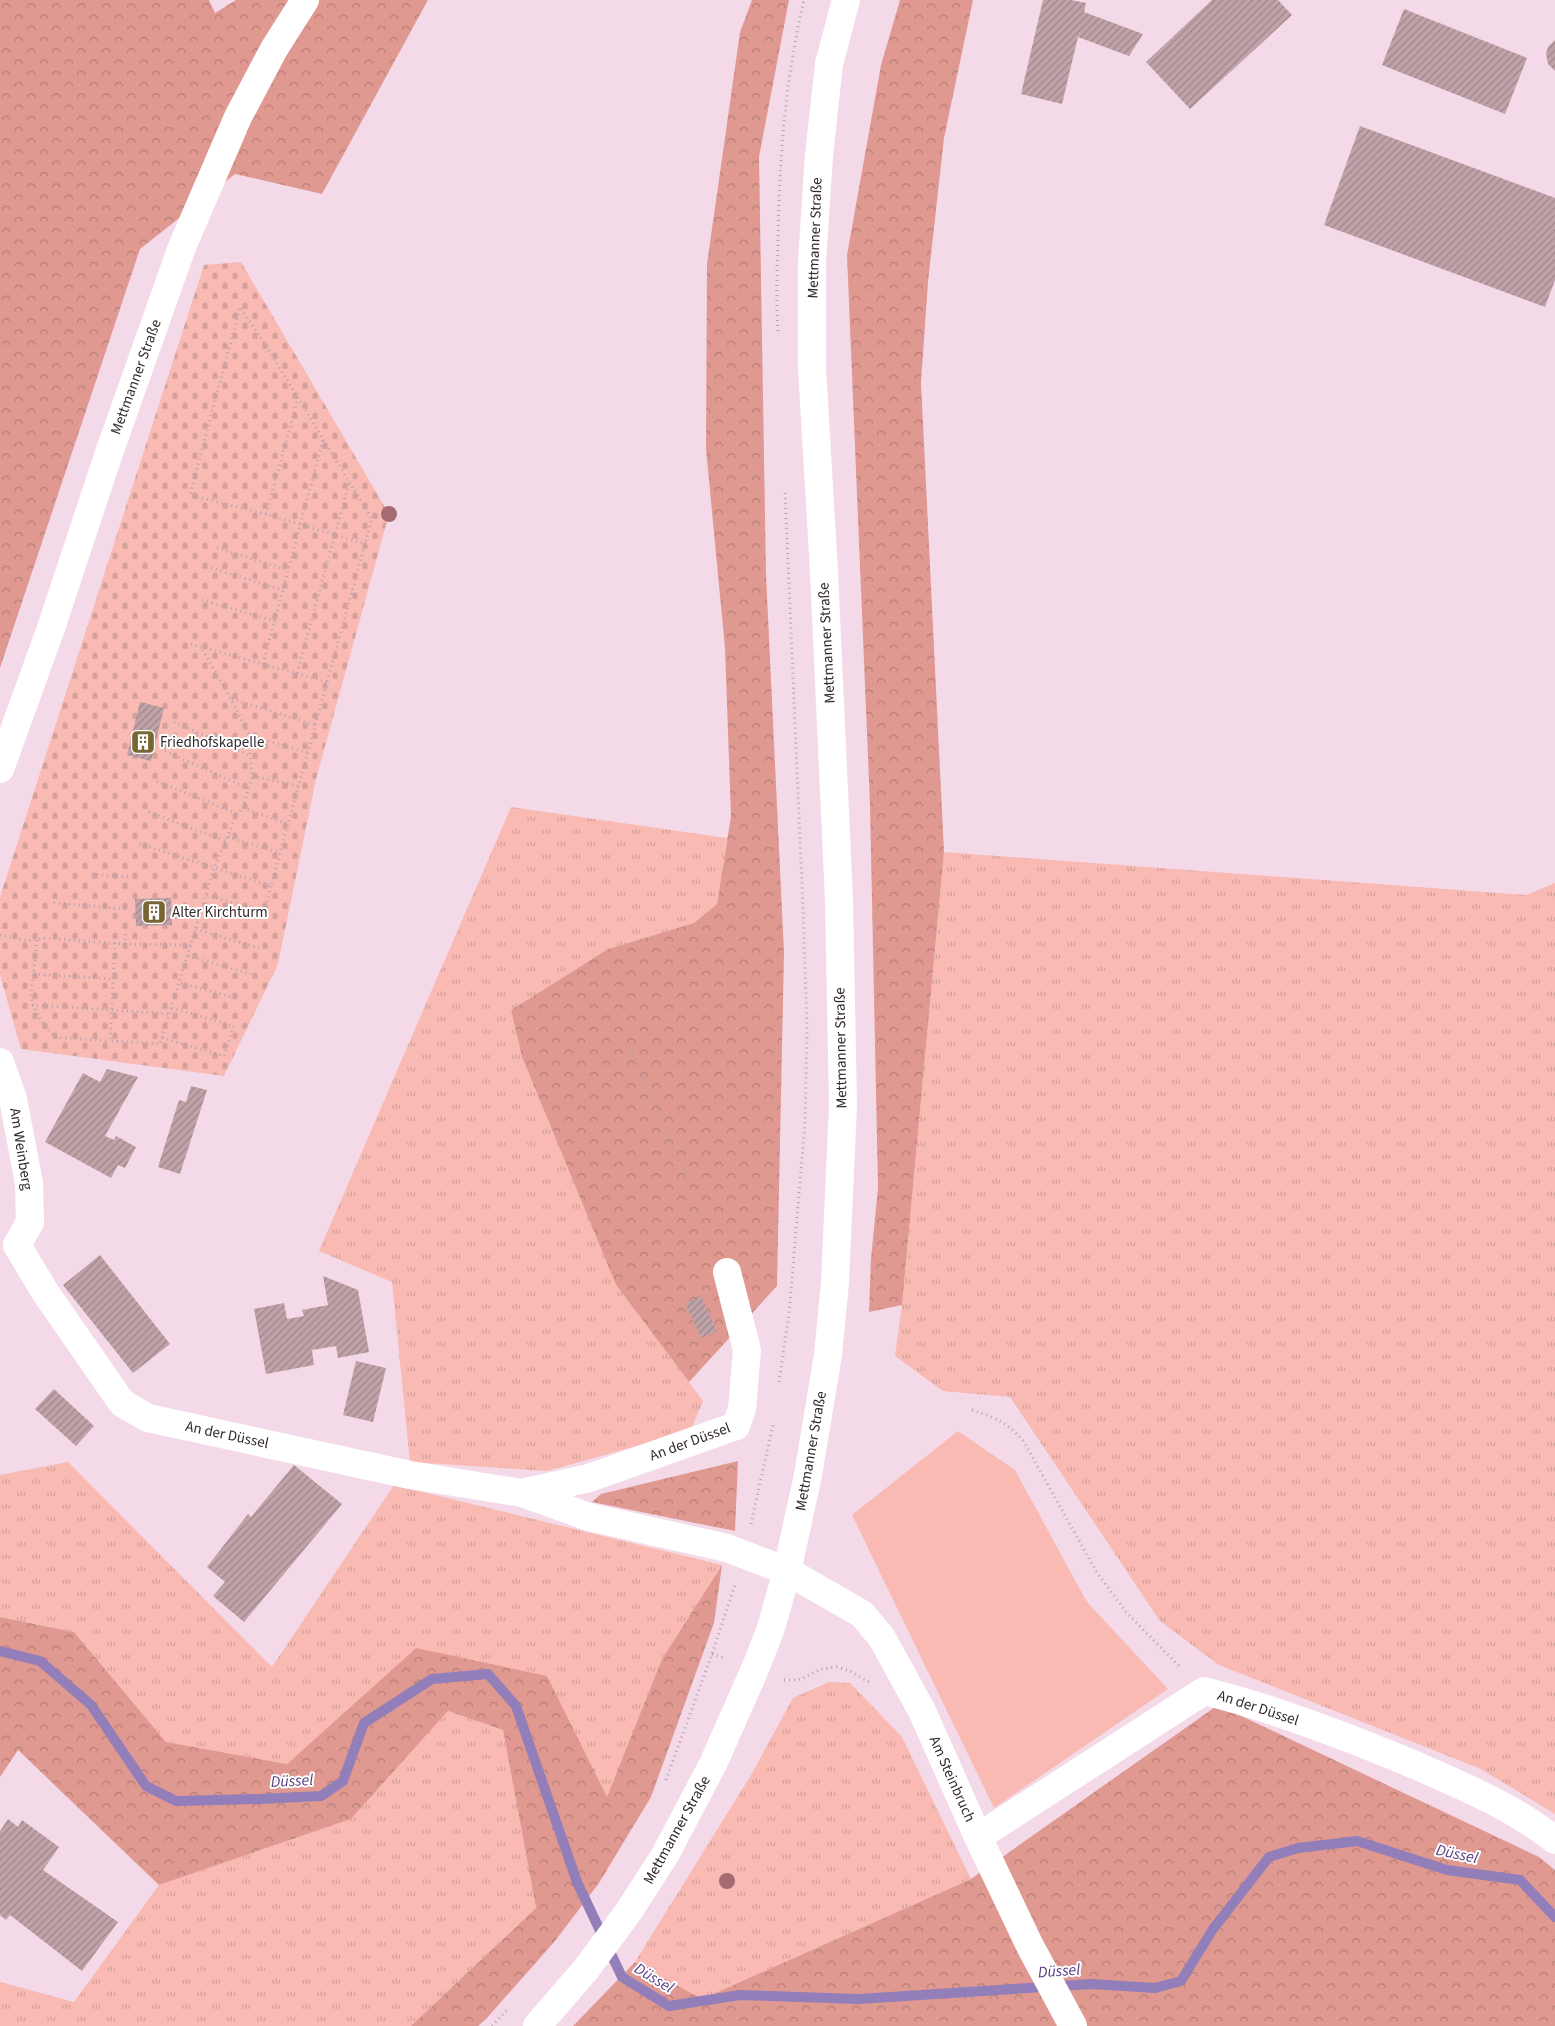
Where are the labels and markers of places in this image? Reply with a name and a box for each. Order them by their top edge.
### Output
building icon: Friedhofskapelle [130,729,156,755]
place label: Friedhofskapelle [160,732,264,753]
building icon: Alter Kirchturm [141,899,167,925]
place label: Alter Kirchturm [172,902,268,923]

